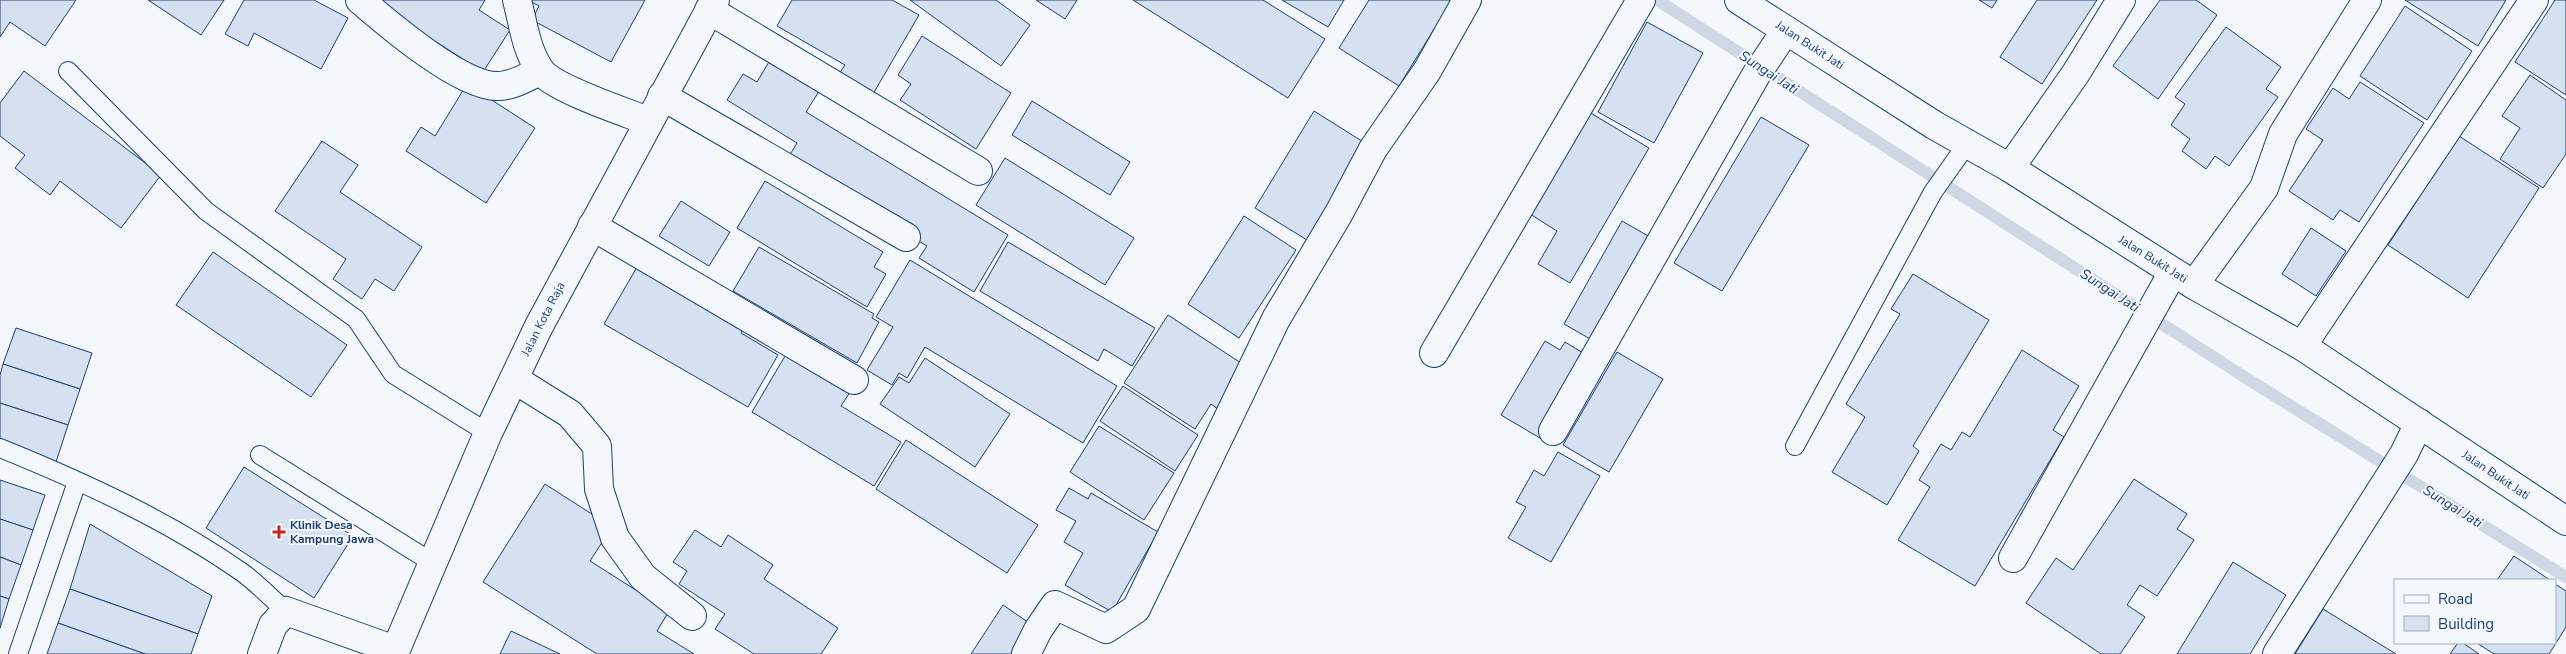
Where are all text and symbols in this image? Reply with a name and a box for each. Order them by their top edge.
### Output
street label: Jalan Bukit Jati [1772,16,1847,73]
water label: Sungai Jati [1735,46,1803,99]
street label: Jalan Bukit Jati [2115,231,2190,287]
water label: Sungai Jati [2076,264,2144,317]
street label: Jalan Kota Raja [517,279,569,360]
street label: Jalan Bukit Jati [2458,446,2533,504]
water label: Sungai Jati [2419,481,2487,533]
place label: Klinik Desa Kampung Jawa [290,517,374,547]
marker: Klinik Desa Kampung Jawa [272,525,286,539]
legend [2394,579,2556,644]
text: Road [2438,589,2473,609]
text: Building [2438,614,2494,634]

